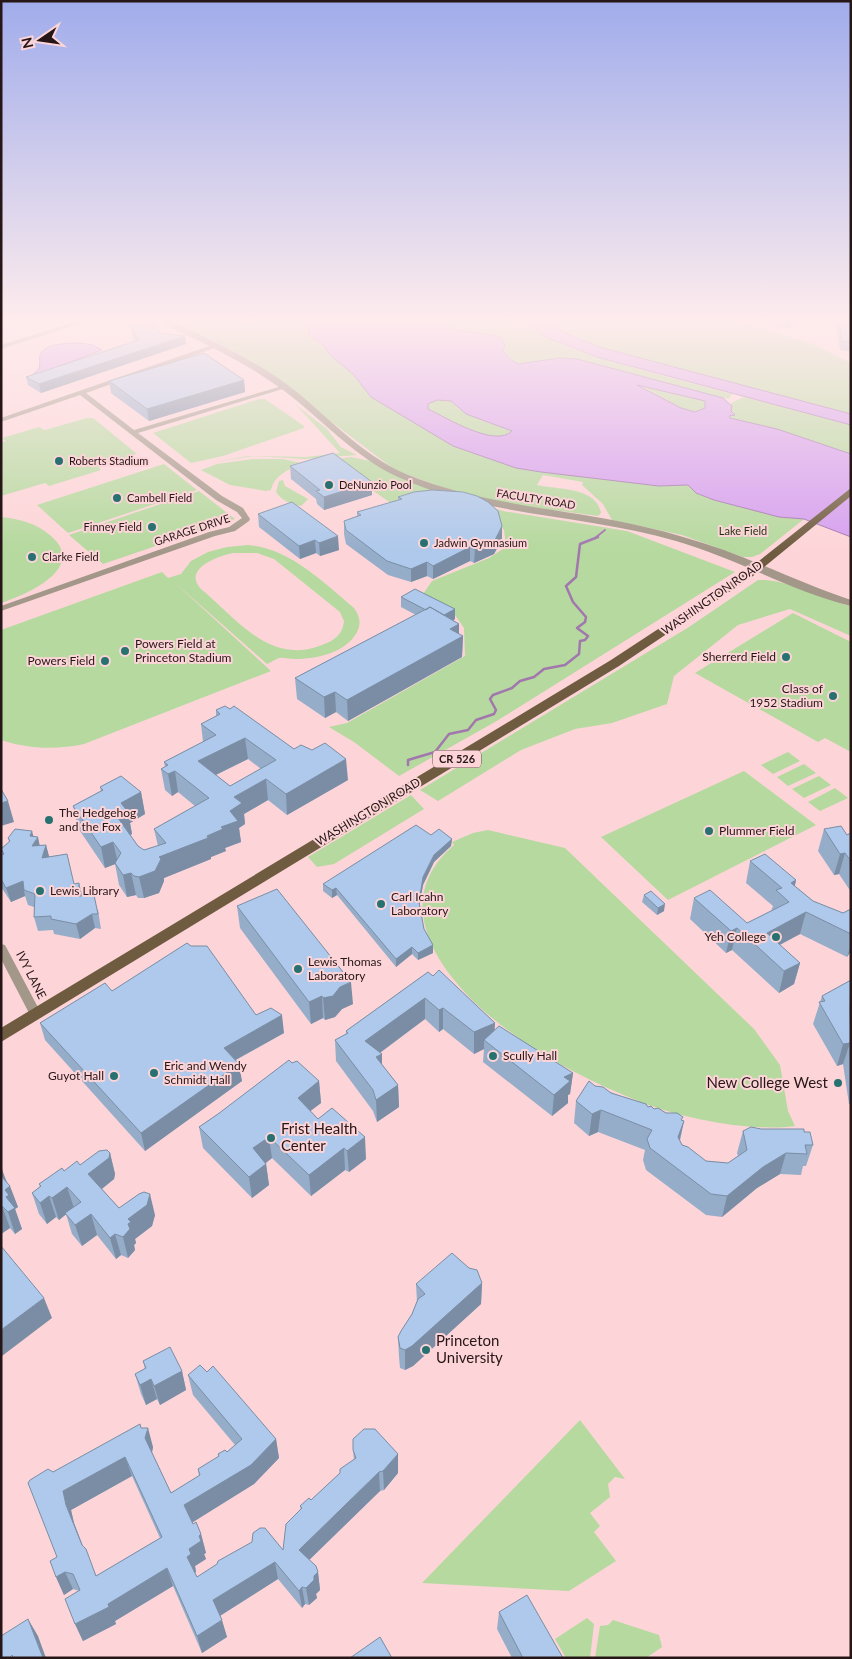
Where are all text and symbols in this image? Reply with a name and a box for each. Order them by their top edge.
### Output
north arrow [15,15,65,65]
text: N [17,36,36,50]
place label: Roberts Stadium [69,454,148,467]
marker: Roberts Stadium [53,455,65,467]
place label: DeNunzio Pool [339,478,412,491]
marker: DeNunzio Pool [323,479,335,491]
street label: FACULTY ROAD [496,486,577,511]
place label: Cambell Field [127,491,192,504]
marker: Cambell Field [111,492,123,504]
street label: GARAGE DRIVE [152,511,231,548]
place label: Finney Field [84,520,142,533]
marker: Finney Field [146,521,158,533]
park label: Lake Field [719,524,767,537]
place label: Jadwin Gymnasium [434,536,527,549]
marker: Jadwin Gymnasium [418,537,430,549]
place label: Clarke Field [42,550,99,563]
marker: Clarke Field [26,551,38,563]
street label: WASHINGTON ROAD [658,557,765,638]
place label: Powers Field at Princeton Stadium [135,636,232,665]
marker: Powers Field at Princeton Stadium [119,645,131,657]
place label: Sherrerd Field [702,649,776,664]
marker: Sherrerd Field [780,651,792,663]
place label: Powers Field [28,653,95,668]
marker: Powers Field [99,655,111,667]
place label: Class of 1952 Stadium [749,681,824,710]
marker: Class of 1952 Stadium [827,690,839,702]
road number: CR 526 [433,751,481,768]
street label: WASHINGTON ROAD [313,774,423,849]
place label: The Hedgehog and the Fox [59,805,136,834]
marker: The Hedgehog and the Fox [43,814,55,826]
place label: Plummer Field [719,823,795,838]
marker: Plummer Field [703,825,715,837]
place label: Lewis Library [50,883,120,898]
marker: Lewis Library [34,885,46,897]
place label: Carl Icahn Laboratory [391,889,449,918]
marker: Carl Icahn Laboratory [375,898,387,910]
place label: Yeh College [705,929,766,944]
marker: Yeh College [770,931,782,943]
street label: IVY LANE [13,948,50,1001]
place label: Lewis Thomas Laboratory [308,954,382,983]
marker: Lewis Thomas Laboratory [292,963,304,975]
place label: Scully Hall [503,1048,557,1063]
marker: Scully Hall [487,1050,499,1062]
place label: Eric and Wendy Schmidt Hall [164,1058,248,1087]
marker: Eric and Wendy Schmidt Hall [148,1067,160,1079]
place label: Guyot Hall [48,1068,104,1083]
marker: Guyot Hall [108,1070,120,1082]
place label: New College West [707,1073,829,1091]
marker: New College West [832,1077,844,1089]
place label: Frist Health Center [281,1119,358,1154]
marker: Frist Health Center [265,1132,277,1144]
place label: Princeton University [436,1331,503,1366]
marker: Princeton University [420,1344,432,1356]

